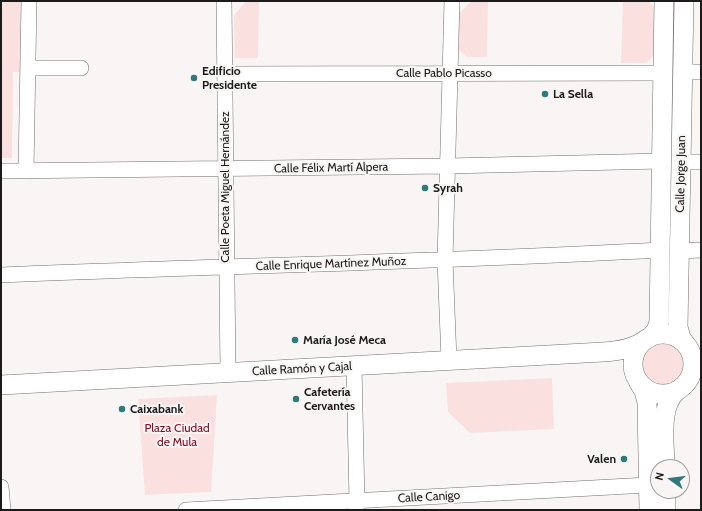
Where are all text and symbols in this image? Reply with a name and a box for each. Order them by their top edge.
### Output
place label: Edificio Presidente [202,64,257,92]
street label: Calle Pablo Picasso [396,66,492,80]
marker: Edificio Presidente [189,73,199,83]
place label: La Sella [553,87,593,101]
marker: La Sella [540,89,550,99]
street label: Calle Poeta Miguel Hernández [218,111,232,263]
street label: Calle Jorge Juan [673,135,689,213]
street label: Calle Félix Martí Alpera [274,160,388,176]
place label: Syrah [433,181,463,195]
marker: Syrah [420,183,430,193]
street label: Calle Enrique Martínez Muñoz [255,254,407,274]
place label: María José Meca [303,333,386,347]
marker: María José Meca [290,335,300,345]
street label: Calle Ramón y Cajal [252,359,352,379]
place label: Cafetería Cervantes [304,385,355,413]
marker: Cafetería Cervantes [291,394,301,404]
place label: Caixabank [130,402,183,416]
marker: Caixabank [117,404,127,414]
park label: Plaza Ciudad de Mula [144,421,210,449]
place label: Valen [587,452,616,466]
marker: Valen [619,454,629,464]
north arrow [650,459,690,499]
text: N [652,471,667,482]
street label: Calle Canigo [397,488,461,506]

